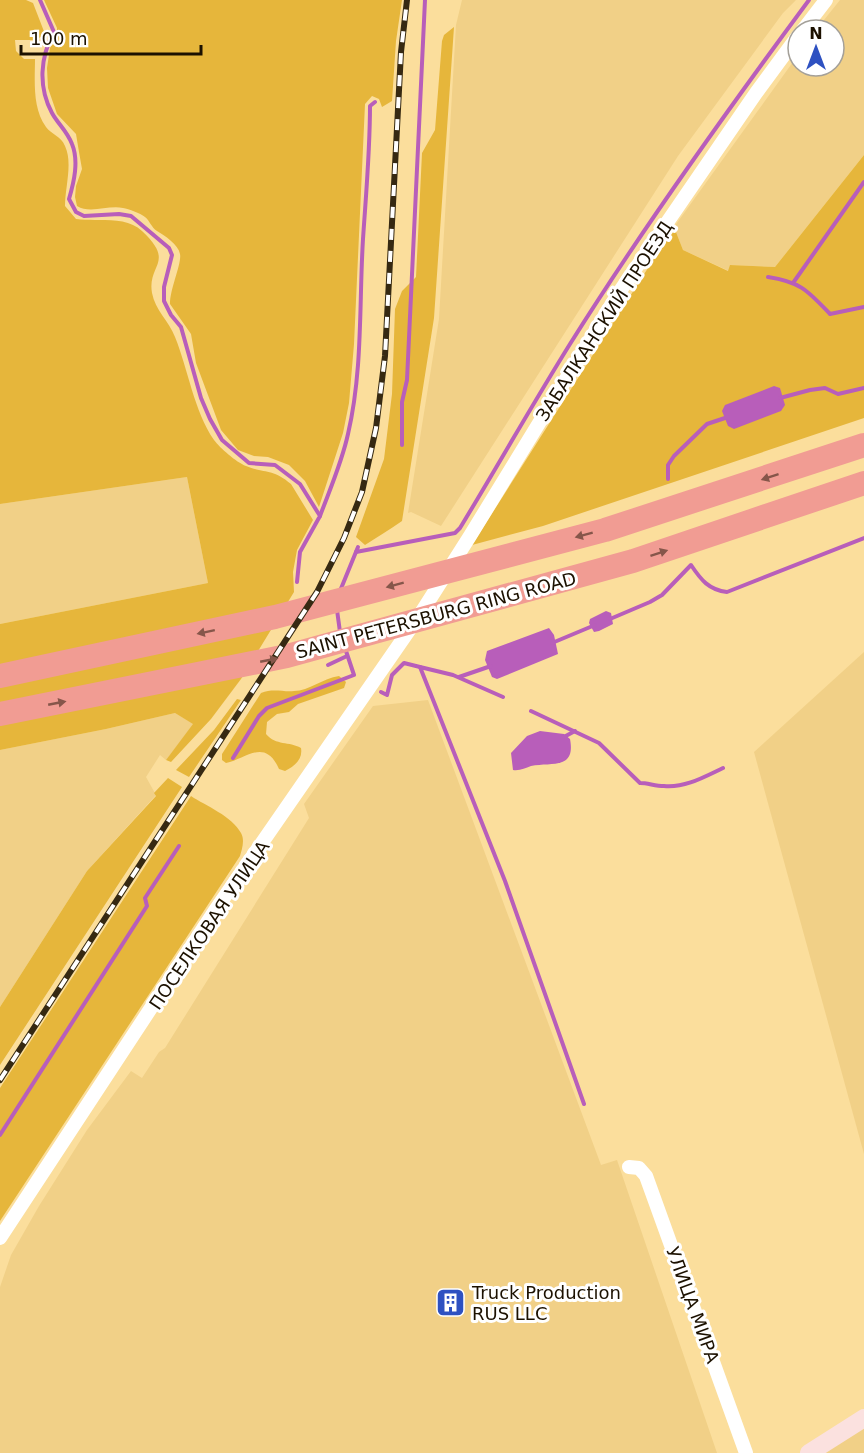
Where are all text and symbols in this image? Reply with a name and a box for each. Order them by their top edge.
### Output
scale bar [21,18,201,56]
north arrow [786,18,846,78]
text: N [809,24,823,43]
text: 100 m [30,28,88,49]
street label: ЗАБАЛКАНСКИЙ ПРОЕЗД [531,217,677,425]
one-way arrow [761,473,779,482]
one-way arrow [575,531,593,541]
one-way arrow [650,547,668,557]
street label: SAINT PETERSBURG RING ROAD [294,567,578,663]
one-way arrow [386,581,404,590]
one-way arrow [197,627,215,637]
one-way arrow [260,655,279,664]
one-way arrow [48,698,67,707]
street label: ПОСЕЛКОВАЯ УЛИЦА [145,836,274,1013]
street label: УЛИЦА МИРА [662,1244,724,1367]
place label: Truck Production RUS LLC [471,1282,621,1324]
building icon: Truck Production RUS LLC [435,1286,467,1318]

